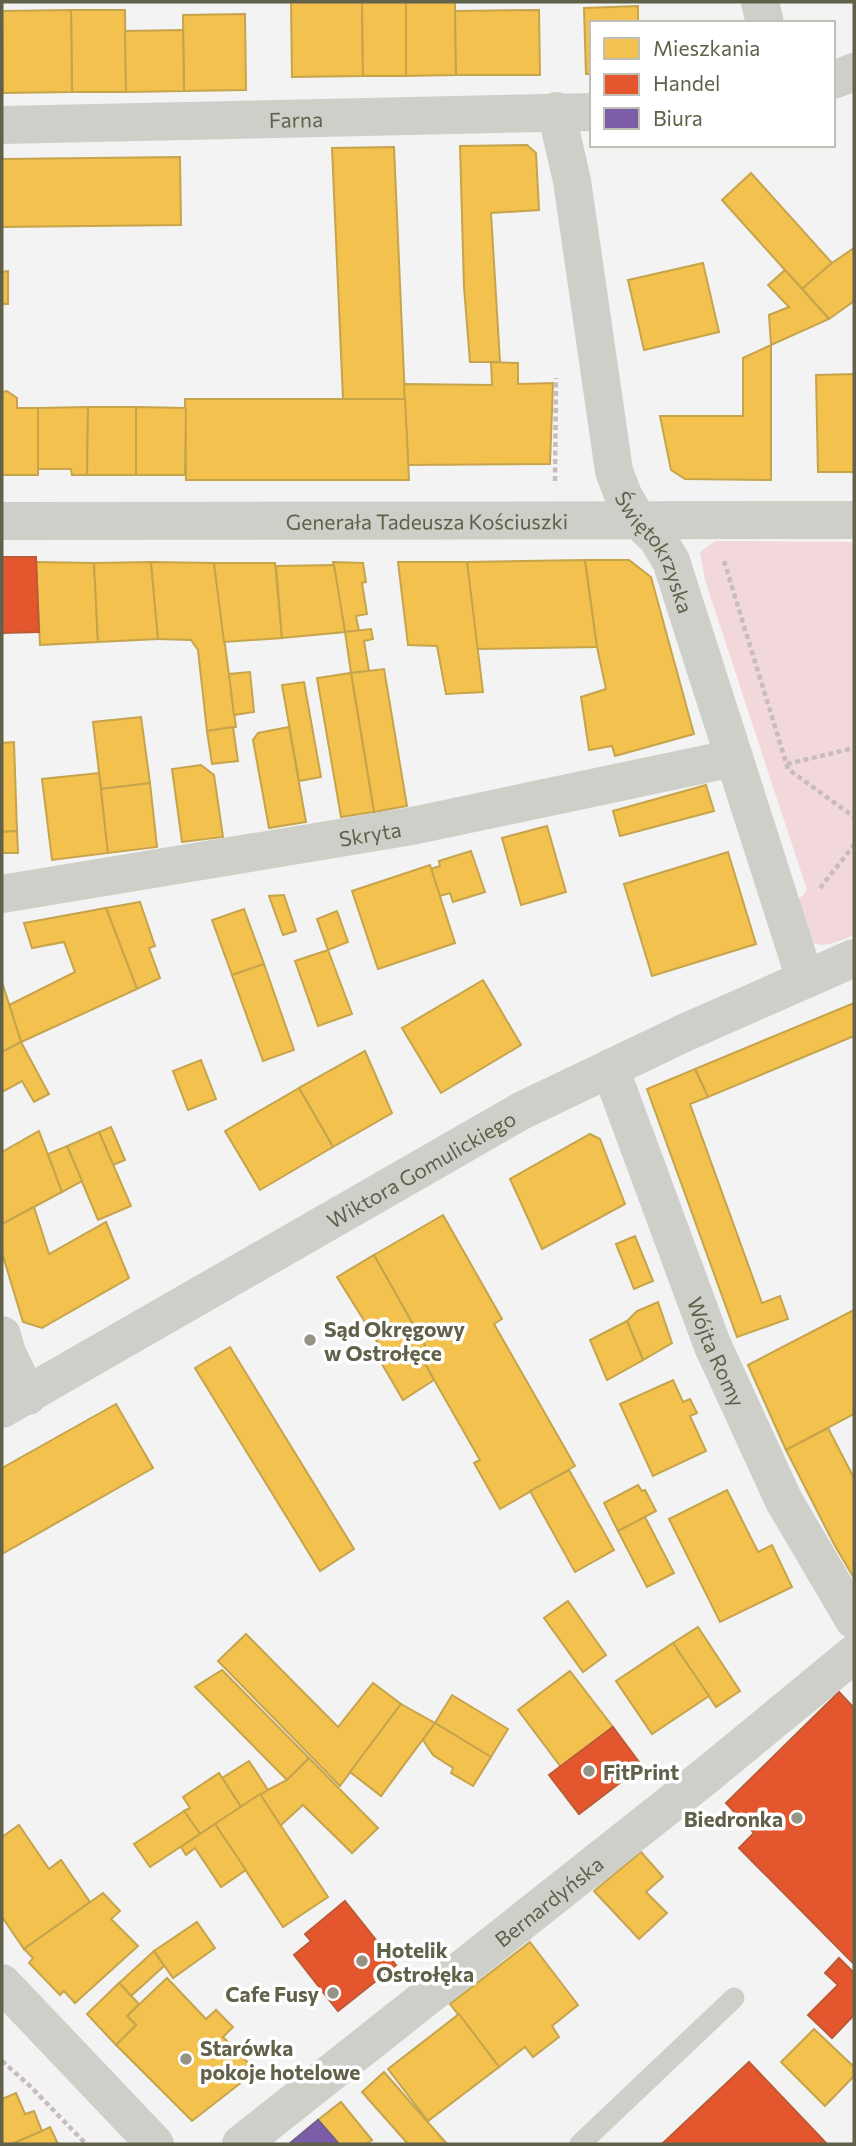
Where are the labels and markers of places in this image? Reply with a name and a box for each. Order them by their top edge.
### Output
place label: Sąd Okręgowy w Ostrołęce [324,1316,465,1365]
marker: Sąd Okręgowy w Ostrołęce [302,1332,318,1348]
place label: FitPrint [603,1759,679,1784]
marker: FitPrint [581,1763,597,1779]
place label: Biedronka [684,1806,783,1831]
marker: Biedronka [789,1810,805,1826]
place label: Hotelik Ostrołęka [376,1937,474,1986]
marker: Hotelik Ostrołęka [354,1953,370,1969]
place label: Cafe Fusy [225,1981,319,2006]
marker: Cafe Fusy [325,1985,341,2001]
place label: Starówka pokoje hotelowe [200,2035,360,2084]
marker: Starówka pokoje hotelowe [178,2051,194,2067]

